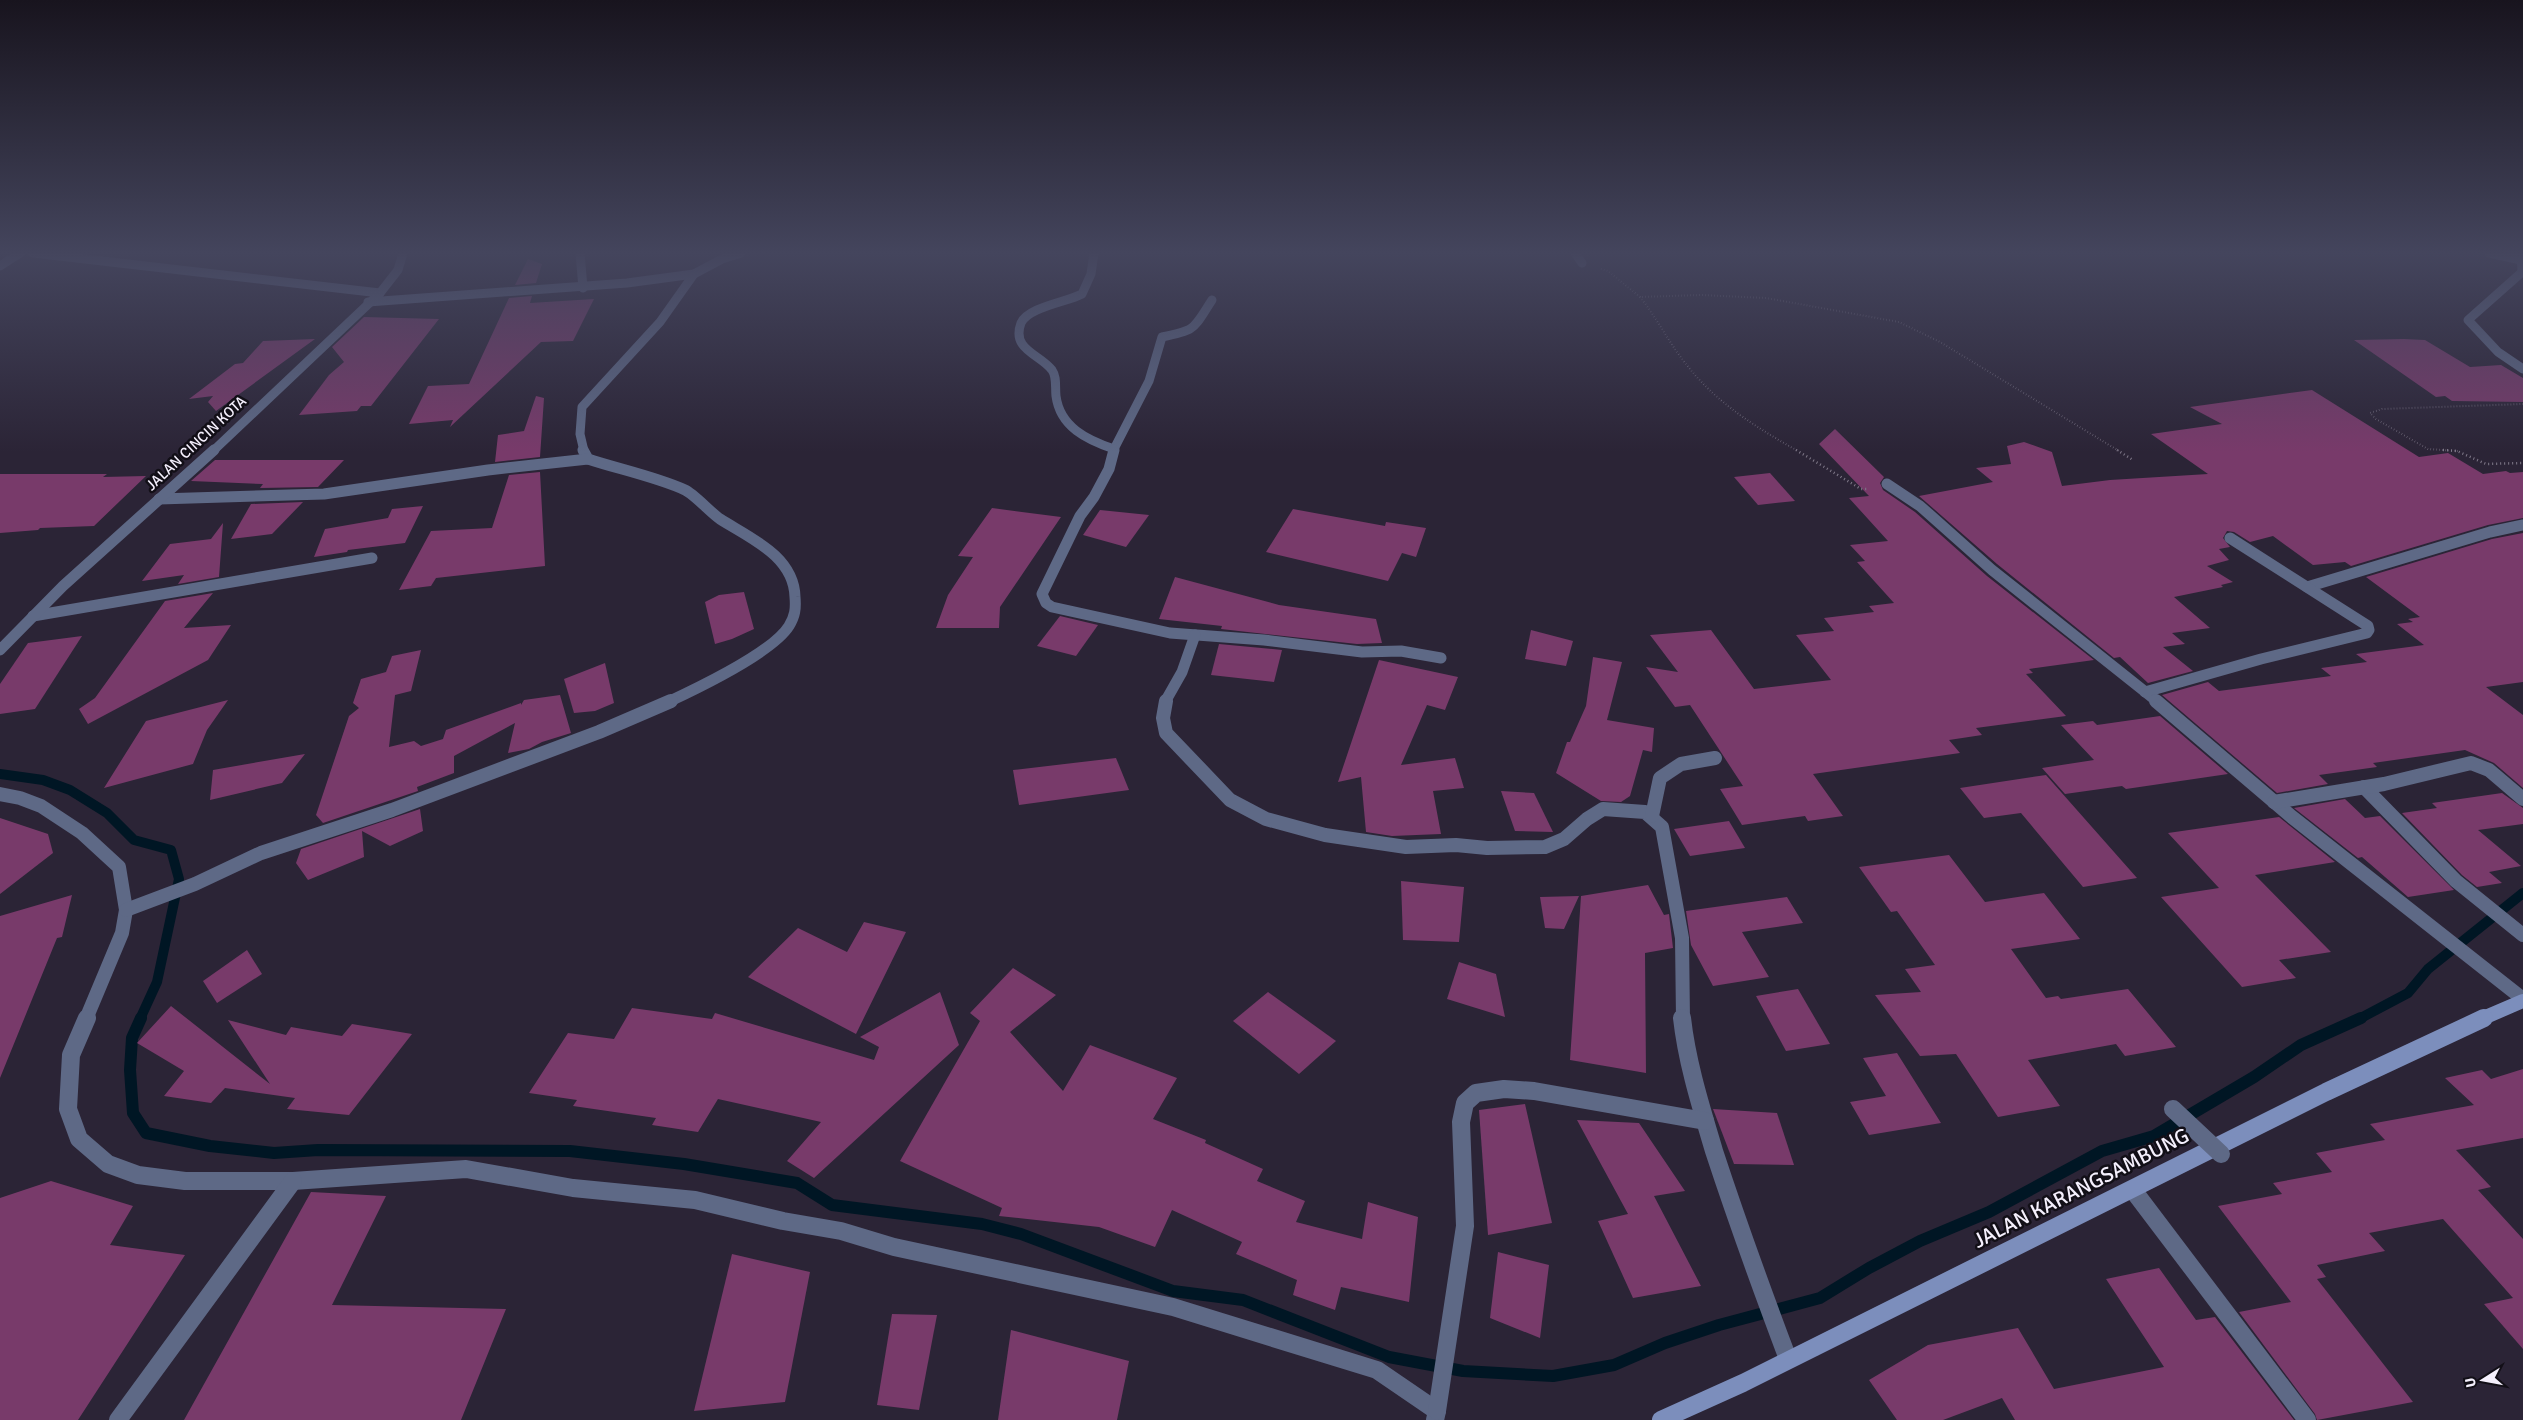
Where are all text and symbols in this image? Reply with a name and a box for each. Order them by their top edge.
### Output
street label: JALAN CINCIN KOTA [142,392,250,494]
street label: JALAN KARANGSAMBUNG [1969,1122,2193,1254]
north arrow [2458,1355,2508,1405]
text: U [2461,1376,2480,1389]

